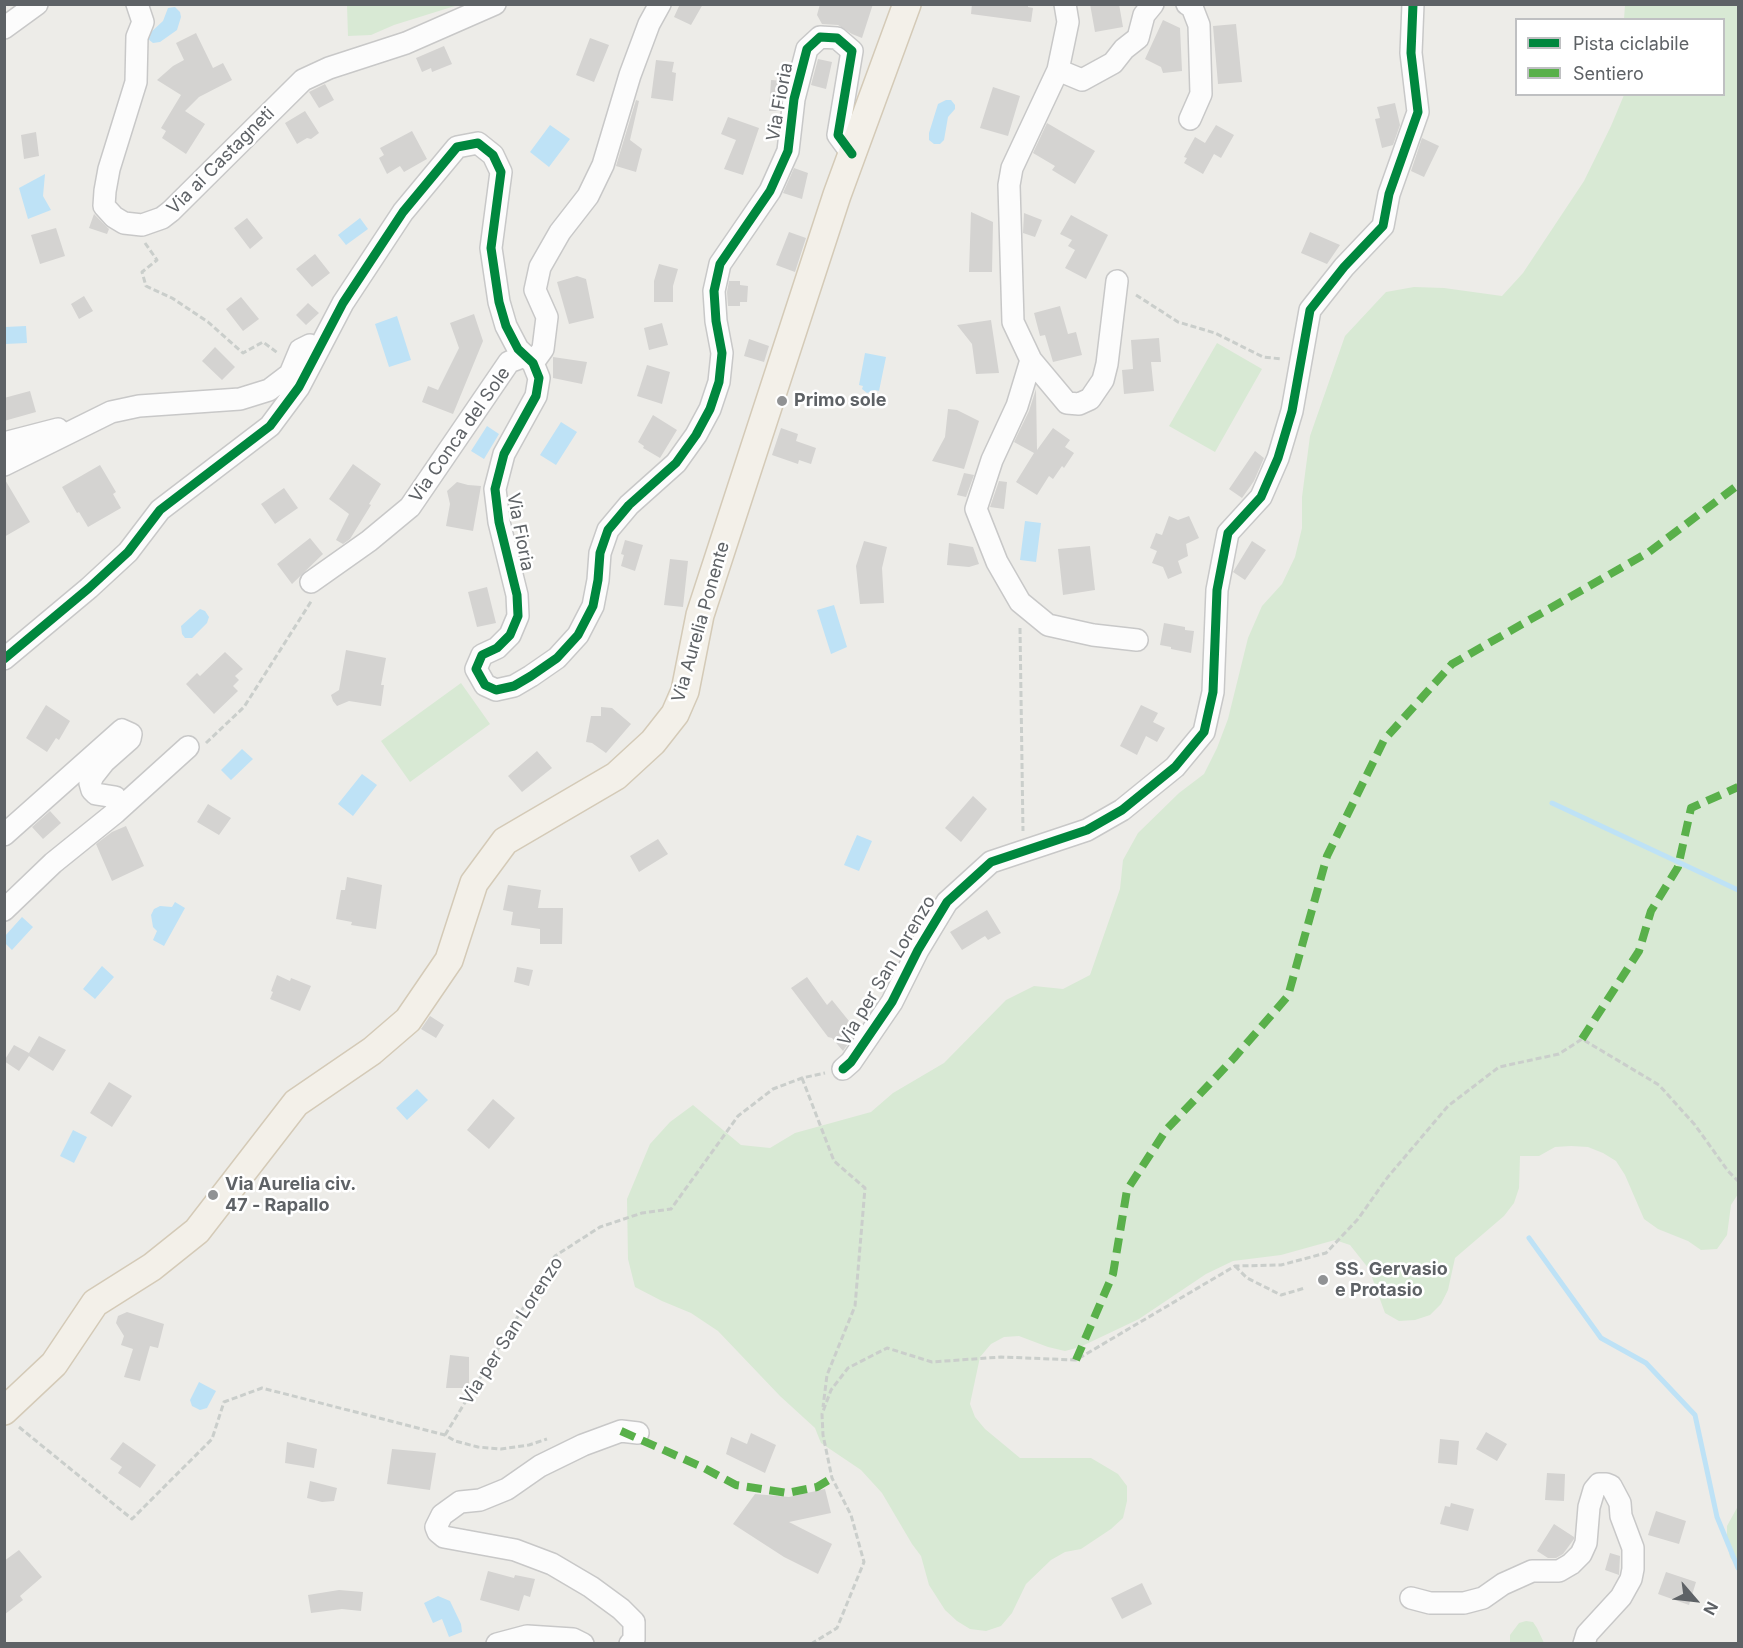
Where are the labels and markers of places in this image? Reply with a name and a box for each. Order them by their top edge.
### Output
place label: Primo sole [794,390,886,412]
marker: Primo sole [775,394,789,408]
place label: Via Aurelia civ. 47 - Rapallo [225,1174,356,1216]
marker: Via Aurelia civ. 47 - Rapallo [206,1188,220,1202]
place label: SS. Gervasio e Protasio [1335,1259,1448,1302]
marker: SS. Gervasio e Protasio [1316,1273,1330,1287]

